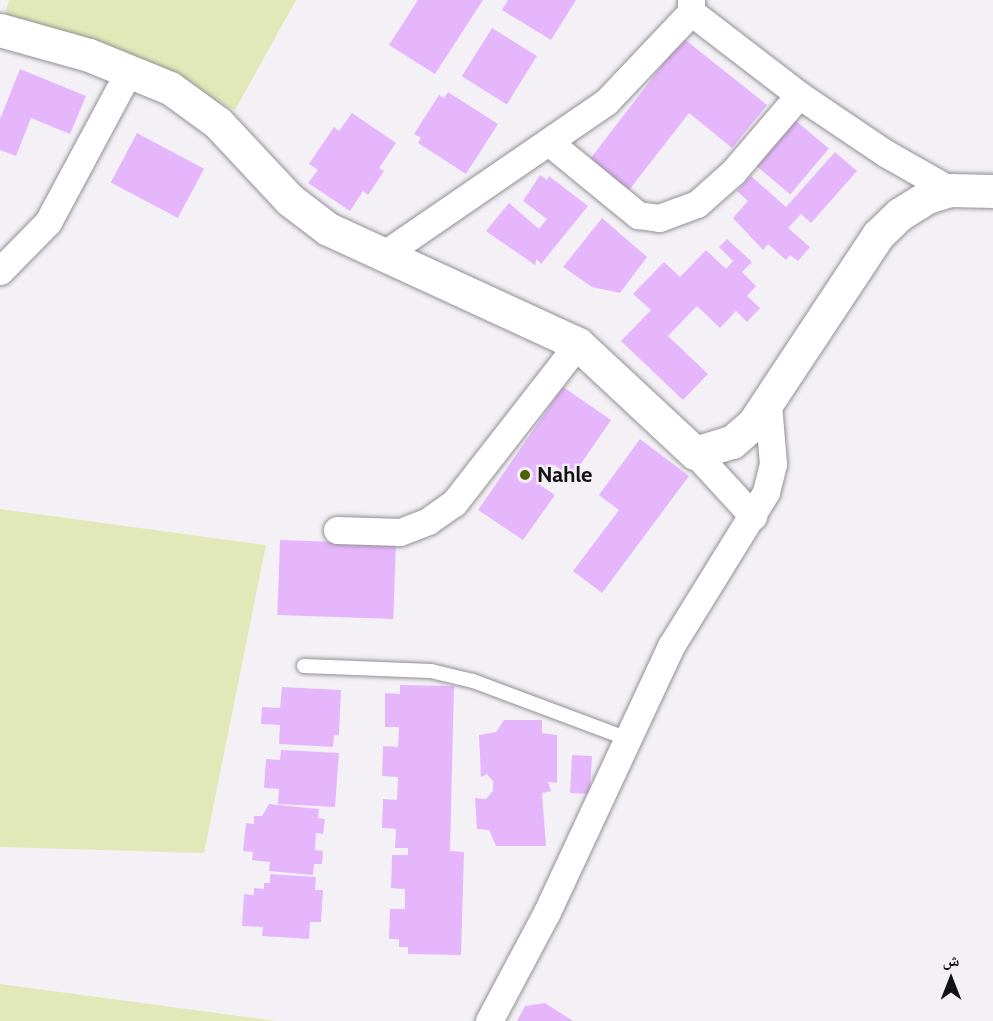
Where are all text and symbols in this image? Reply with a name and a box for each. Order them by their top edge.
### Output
place label: Nahle [537,462,592,488]
marker: Nahle [518,468,532,482]
north arrow [921,949,981,1009]
text: ش [943,951,959,970]

